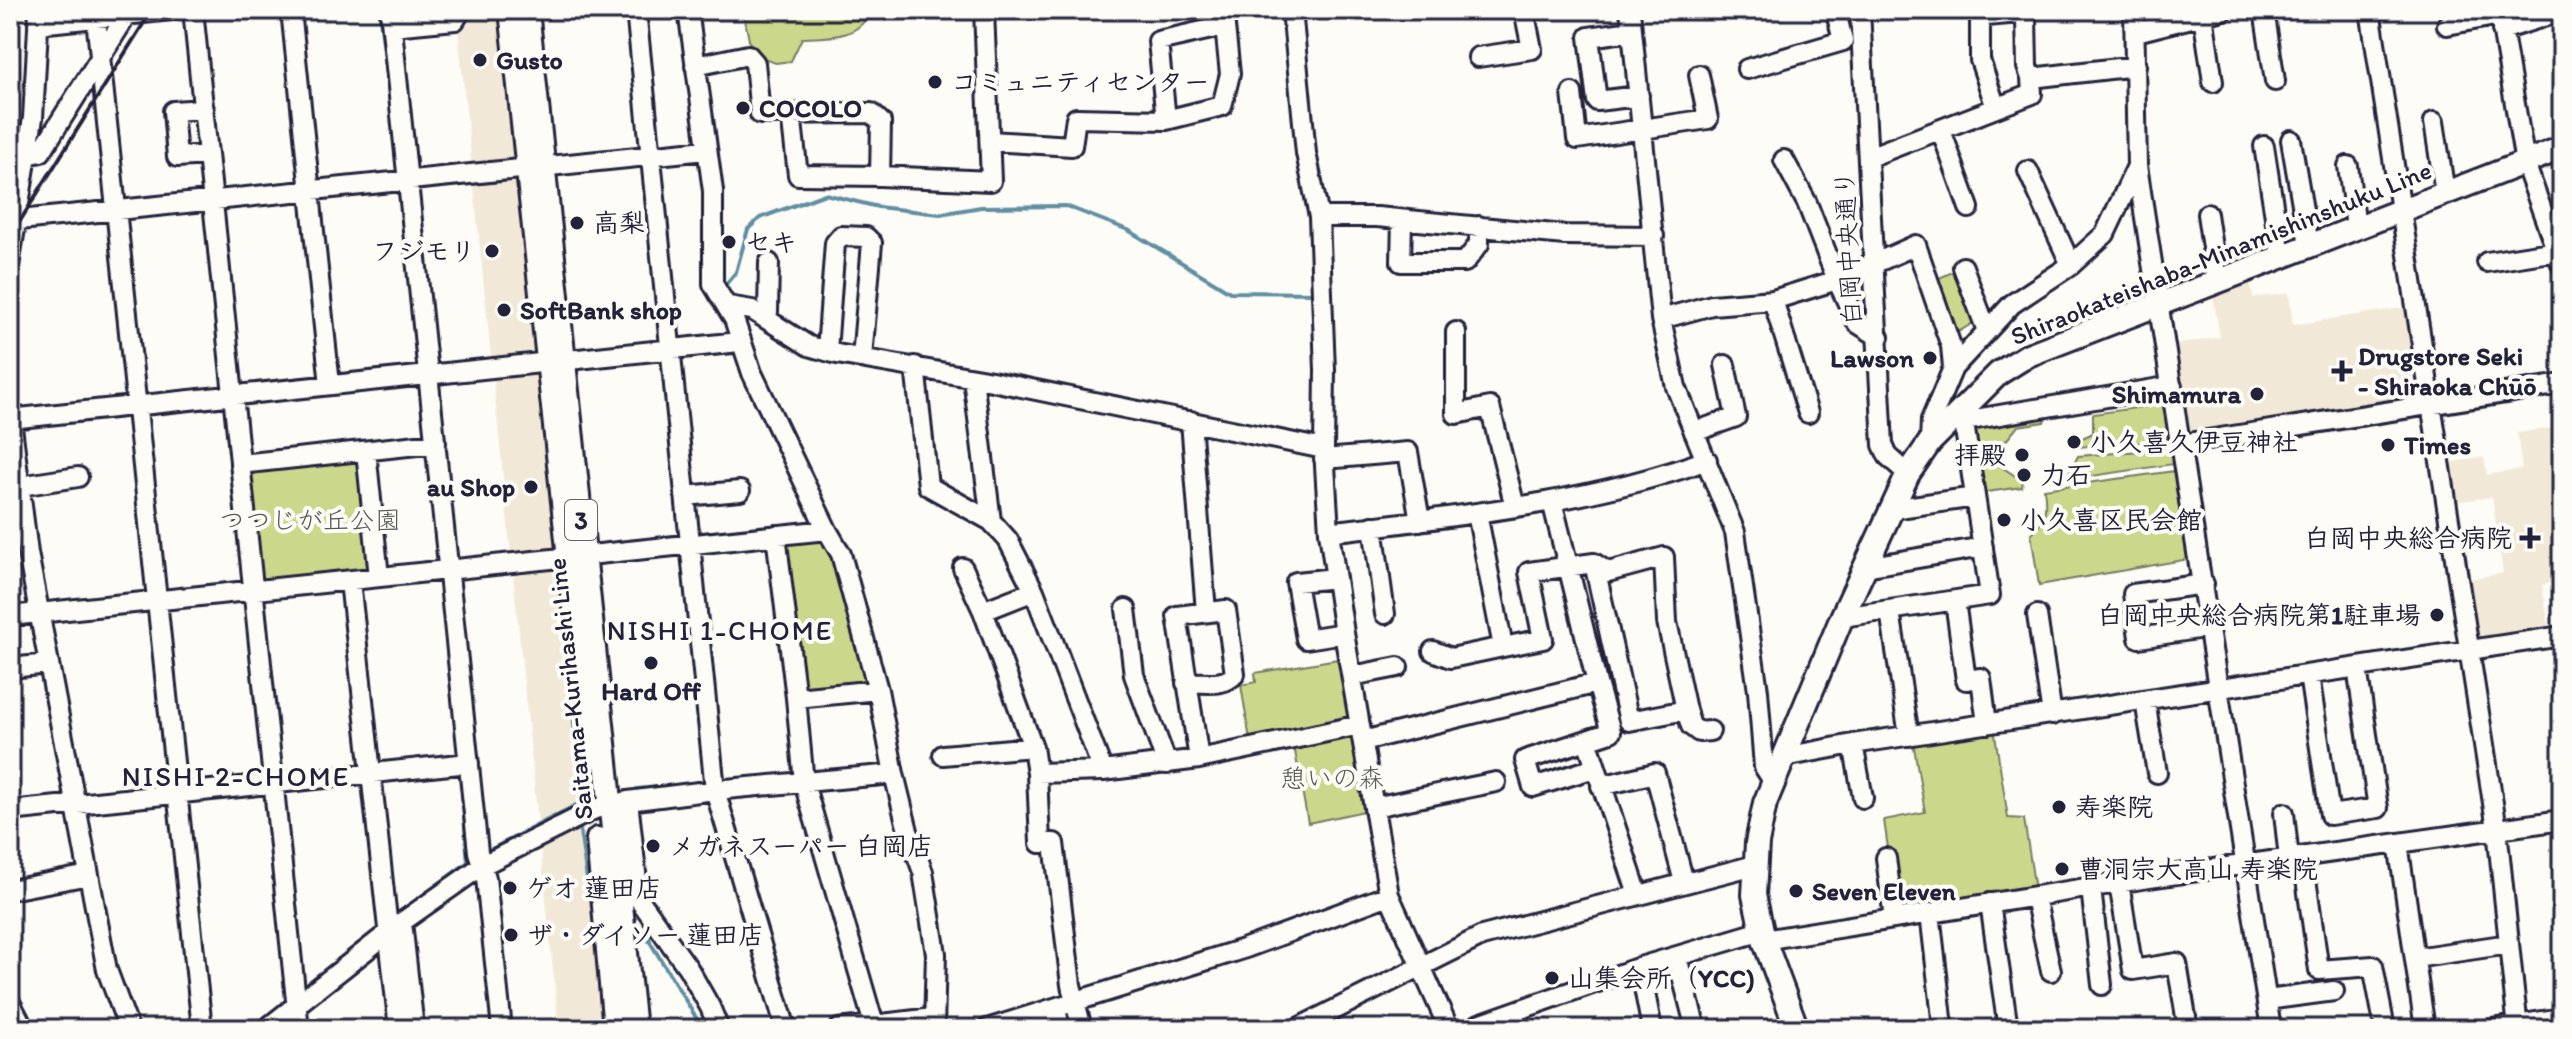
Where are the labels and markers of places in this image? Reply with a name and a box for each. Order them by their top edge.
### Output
place label: Gusto [496,44,563,76]
marker: Gusto [471,51,489,69]
place label: コミュニティセンター [951,66,1209,98]
marker: コミュニティセンター [926,73,944,91]
place label: COCOLO [759,92,862,124]
marker: COCOLO [734,99,752,117]
place label: 高梨 [593,207,645,239]
marker: 高梨 [568,214,586,232]
place label: セキ [745,226,797,258]
marker: セキ [720,233,738,251]
place label: フジモリ [372,235,476,267]
marker: フジモリ [483,242,501,260]
place label: SoftBank shop [520,294,682,326]
marker: SoftBank shop [495,301,513,319]
place label: Drugstore Seki - Shiraoka Chūō [2358,340,2537,402]
place label: Lawson [1830,342,1914,374]
marker: Lawson [1921,349,1939,367]
marker: Drugstore Seki - Shiraoka Chūō [2333,362,2351,380]
place label: Shimamura [2112,378,2241,410]
marker: Shimamura [2248,385,2266,403]
place label: 小久喜久伊豆神社 [2090,426,2298,458]
place label: Times [2403,429,2471,461]
marker: 小久喜久伊豆神社 [2065,433,2083,451]
marker: Times [2379,436,2397,454]
place label: 拝殿 [1954,439,2006,471]
marker: 拝殿 [2013,446,2031,464]
place label: 力石 [2040,459,2092,491]
marker: 力石 [2015,466,2033,484]
place label: au Shop [427,471,515,503]
marker: au Shop [522,478,540,496]
place label: 小久喜区民会館 [2020,504,2202,536]
marker: 小久喜区民会館 [1995,511,2013,529]
place label: 白岡中央総合病院 [2304,522,2512,554]
marker: 白岡中央総合病院 [2519,527,2541,549]
place label: 白岡中央総合病院第1駐車場 [2097,599,2421,631]
marker: 白岡中央総合病院第1駐車場 [2428,606,2446,624]
marker: Hard Off [642,654,660,672]
place label: Hard Off [601,675,702,707]
place label: 寿楽院 [2075,791,2153,823]
marker: 寿楽院 [2050,798,2068,816]
place label: メガネスーパー 白岡店 [669,830,933,862]
marker: メガネスーパー 白岡店 [644,837,662,855]
place label: 曹洞宗大高山 寿楽院 [2078,853,2318,885]
marker: 曹洞宗大高山 寿楽院 [2053,860,2071,878]
place label: ゲオ 蓮田店 [526,872,662,904]
place label: Seven Eleven [1812,875,1956,907]
marker: ゲオ 蓮田店 [501,879,519,897]
marker: Seven Eleven [1787,882,1805,900]
place label: ザ・ダイソー 蓮田店 [527,919,764,951]
marker: ザ・ダイソー 蓮田店 [502,926,520,944]
place label: 山集会所（YCC) [1568,962,1755,994]
marker: 山集会所（YCC) [1543,969,1561,987]

